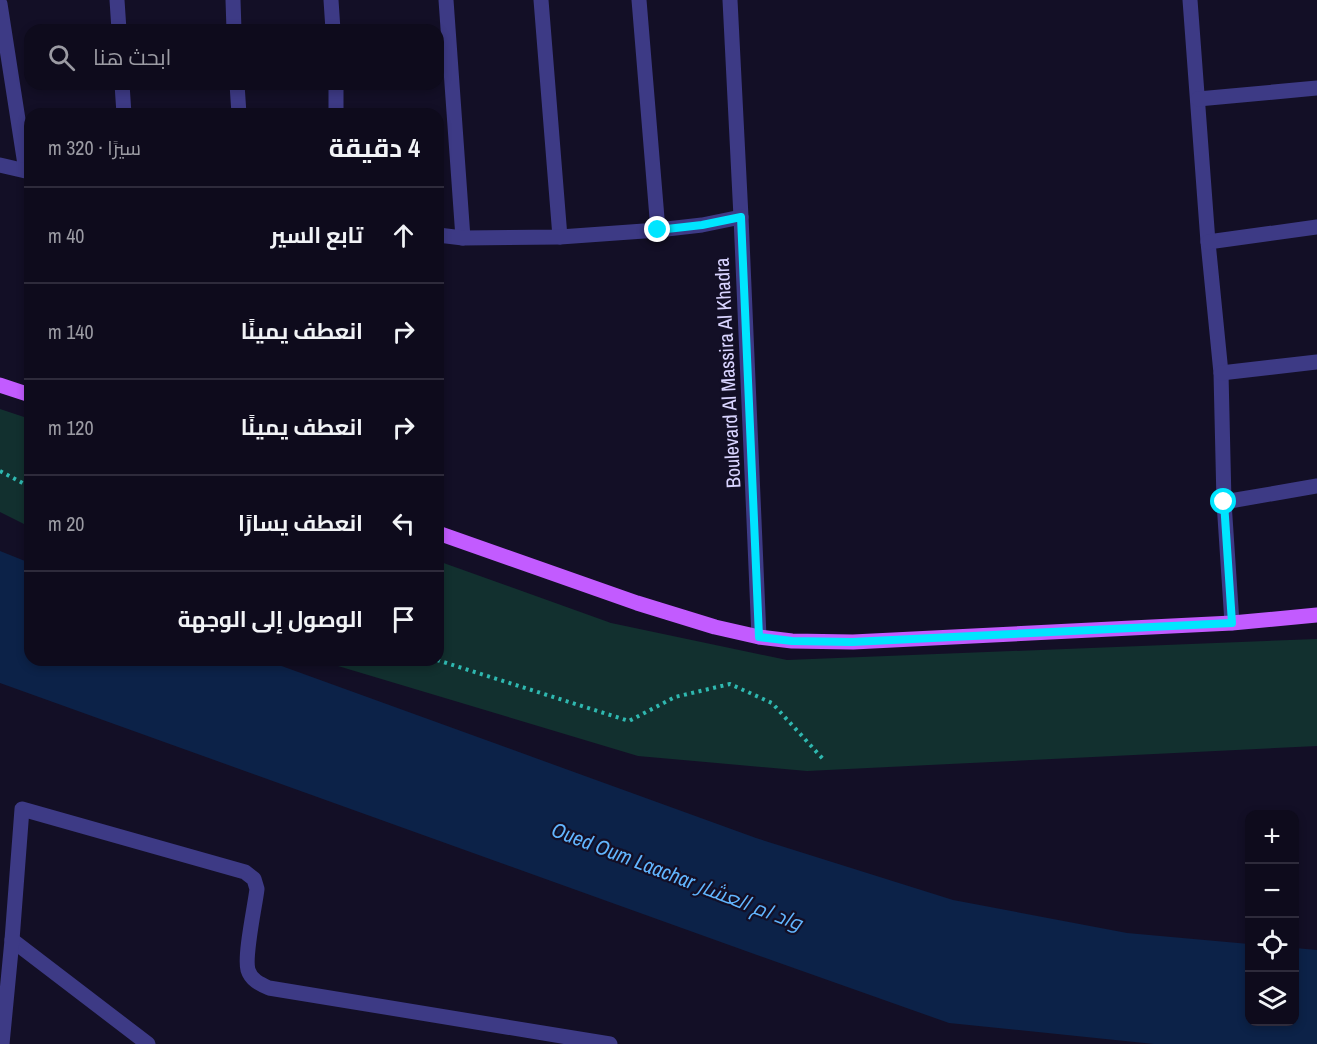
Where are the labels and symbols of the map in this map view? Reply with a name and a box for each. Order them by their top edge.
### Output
route end [644,216,670,242]
street label: Boulevard Al Massira Al Khadra [707,257,747,489]
route start [1210,488,1236,514]
water label: Oued Oum Laachar واد ام العشار [548,815,808,938]

